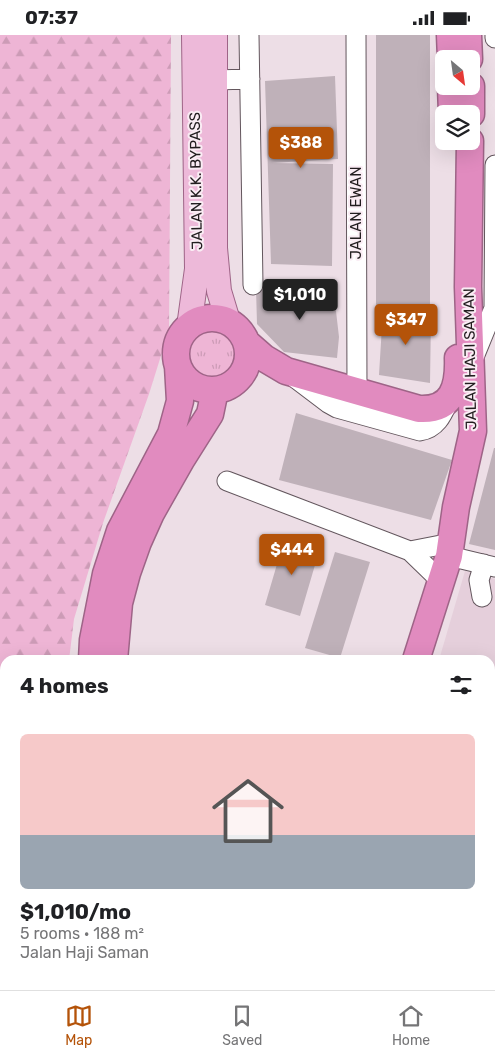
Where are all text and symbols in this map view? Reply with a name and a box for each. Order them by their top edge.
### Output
text: 07:37 [25,6,78,29]
north arrow [435,50,480,95]
map controls [435,50,480,150]
button: layers [435,105,480,150]
street label: JALAN K.K. BYPASS [186,112,206,250]
pin: $388 [271,127,331,169]
text: $388 [280,133,322,152]
street label: JALAN EWAN [347,166,365,260]
pin: $1,010 [259,279,341,321]
text: $1,010 [274,285,326,304]
street label: JALAN HAJI SAMAN [460,288,480,430]
pin: $347 [376,303,436,346]
text: $347 [386,310,426,329]
pin: $444 [262,533,322,576]
text: $444 [270,540,314,559]
icon: filters [447,671,475,699]
text: 4 homes [20,673,109,698]
icon: home [203,766,293,856]
text: $1,010/mo [20,899,131,924]
text: 5 rooms · 188 m² [20,924,144,943]
text: Jalan Haji Saman [20,943,149,962]
tab: Map [65,1002,93,1049]
tab: Saved [222,1002,262,1049]
tab: Home [392,1002,430,1049]

